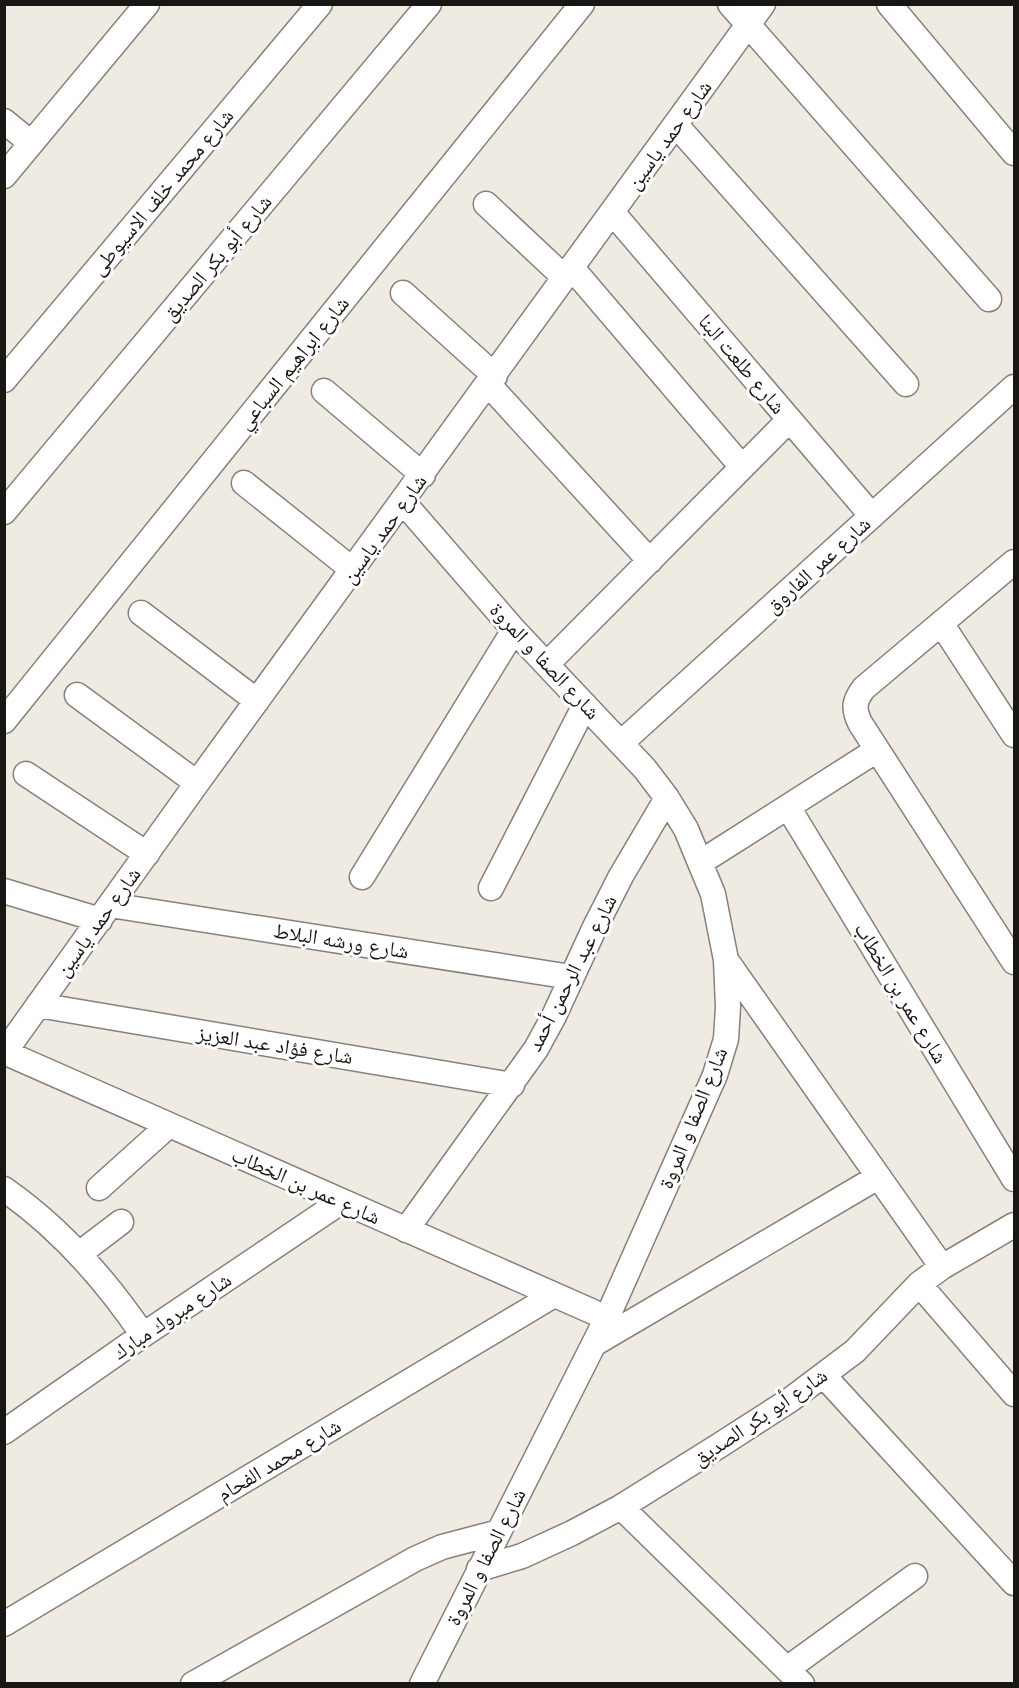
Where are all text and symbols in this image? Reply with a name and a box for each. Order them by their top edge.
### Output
street label: شارع حمد ياسين [619,74,717,195]
street label: شارع محمد خلف الاسيوطى [83,102,239,281]
street label: شارع أبو بكر الصديق [155,188,277,327]
street label: شارع ابراهيم السباعي [230,290,357,437]
street label: شارع طلعت البنا [693,307,793,419]
street label: شارع حمد ياسين [334,468,432,589]
street label: شارع عمر الفاروق [759,509,876,619]
street label: شارع الصفا و المروة [484,596,607,725]
street label: شارع حمد ياسين [48,861,146,982]
street label: شارع عبد الرحمن أحمد [520,889,623,1056]
street label: شارع ورشه البلاط [271,915,411,965]
street label: شارع عمر بن الخطاب [849,917,955,1068]
street label: شارع فؤاد عبد العزيز [194,1018,355,1070]
street label: شارع الصفا و المروة [651,1043,733,1193]
street label: شارع عمر بن الخطاب [228,1140,385,1230]
street label: شارع مبروك مبارك [107,1265,236,1365]
street label: شارع أبو بكر الصديق [686,1361,832,1472]
street label: شارع محمد الفحام [211,1411,346,1508]
street label: شارع الصفا و المروة [439,1483,532,1630]

